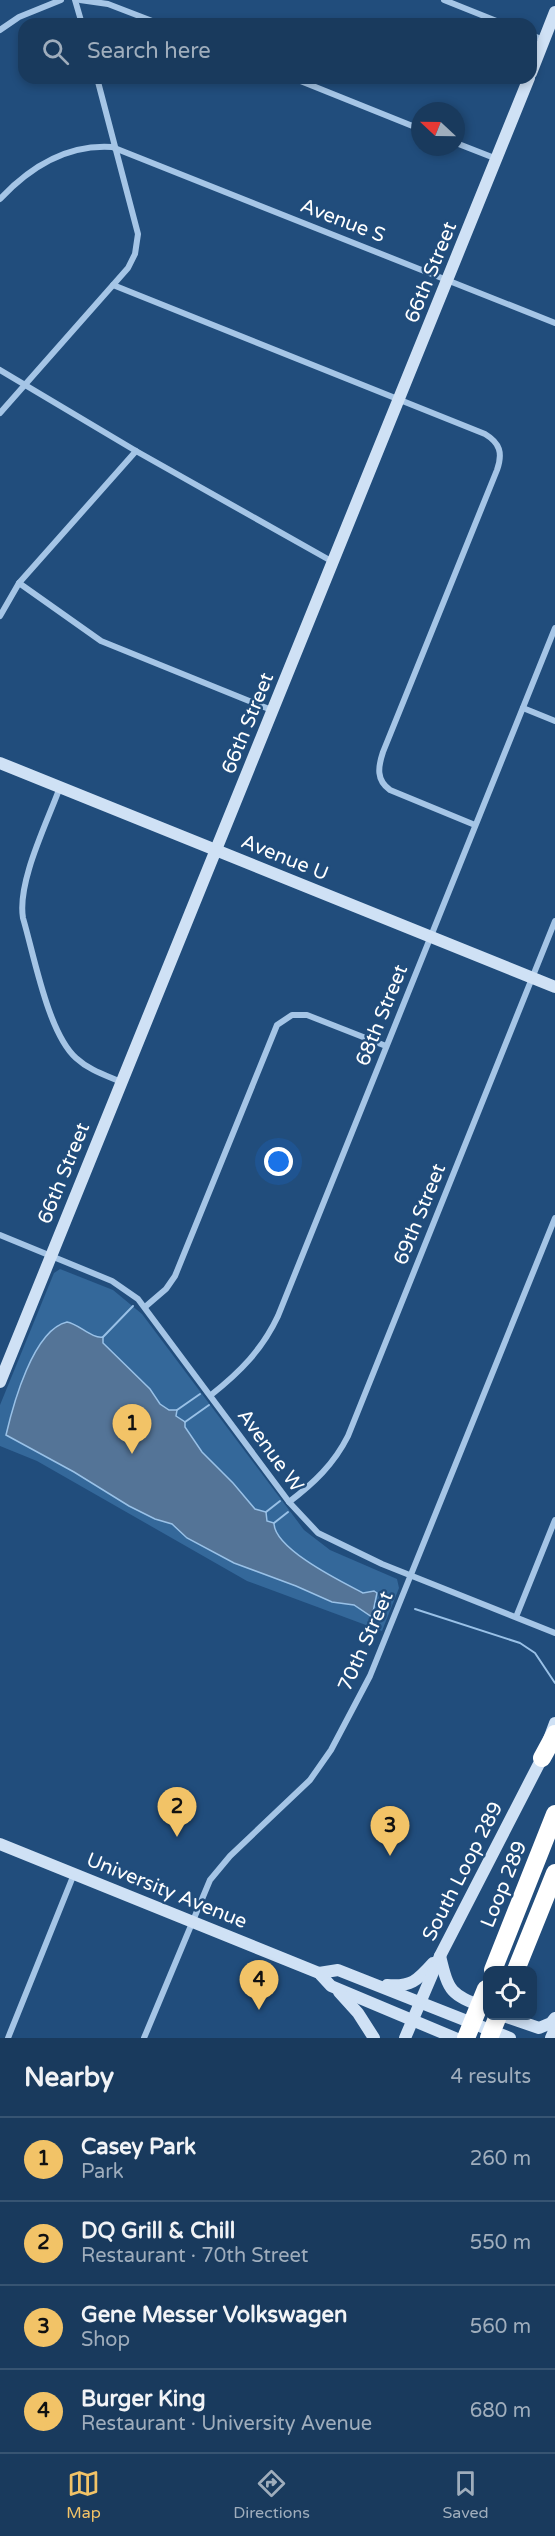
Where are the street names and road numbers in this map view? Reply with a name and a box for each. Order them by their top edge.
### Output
street label: Avenue S [297,194,389,248]
street label: 66th Street [400,218,462,327]
street label: 66th Street [217,669,279,778]
street label: Avenue U [238,830,332,886]
street label: 68th Street [351,961,413,1070]
street label: 66th Street [33,1119,95,1228]
street label: 69th Street [389,1160,451,1269]
street label: Avenue W [232,1404,308,1497]
street label: 70th Street [333,1587,399,1695]
street label: South Loop 289 [417,1797,507,1945]
street label: Loop 289 [475,1837,531,1931]
street label: University Avenue [83,1848,250,1934]

